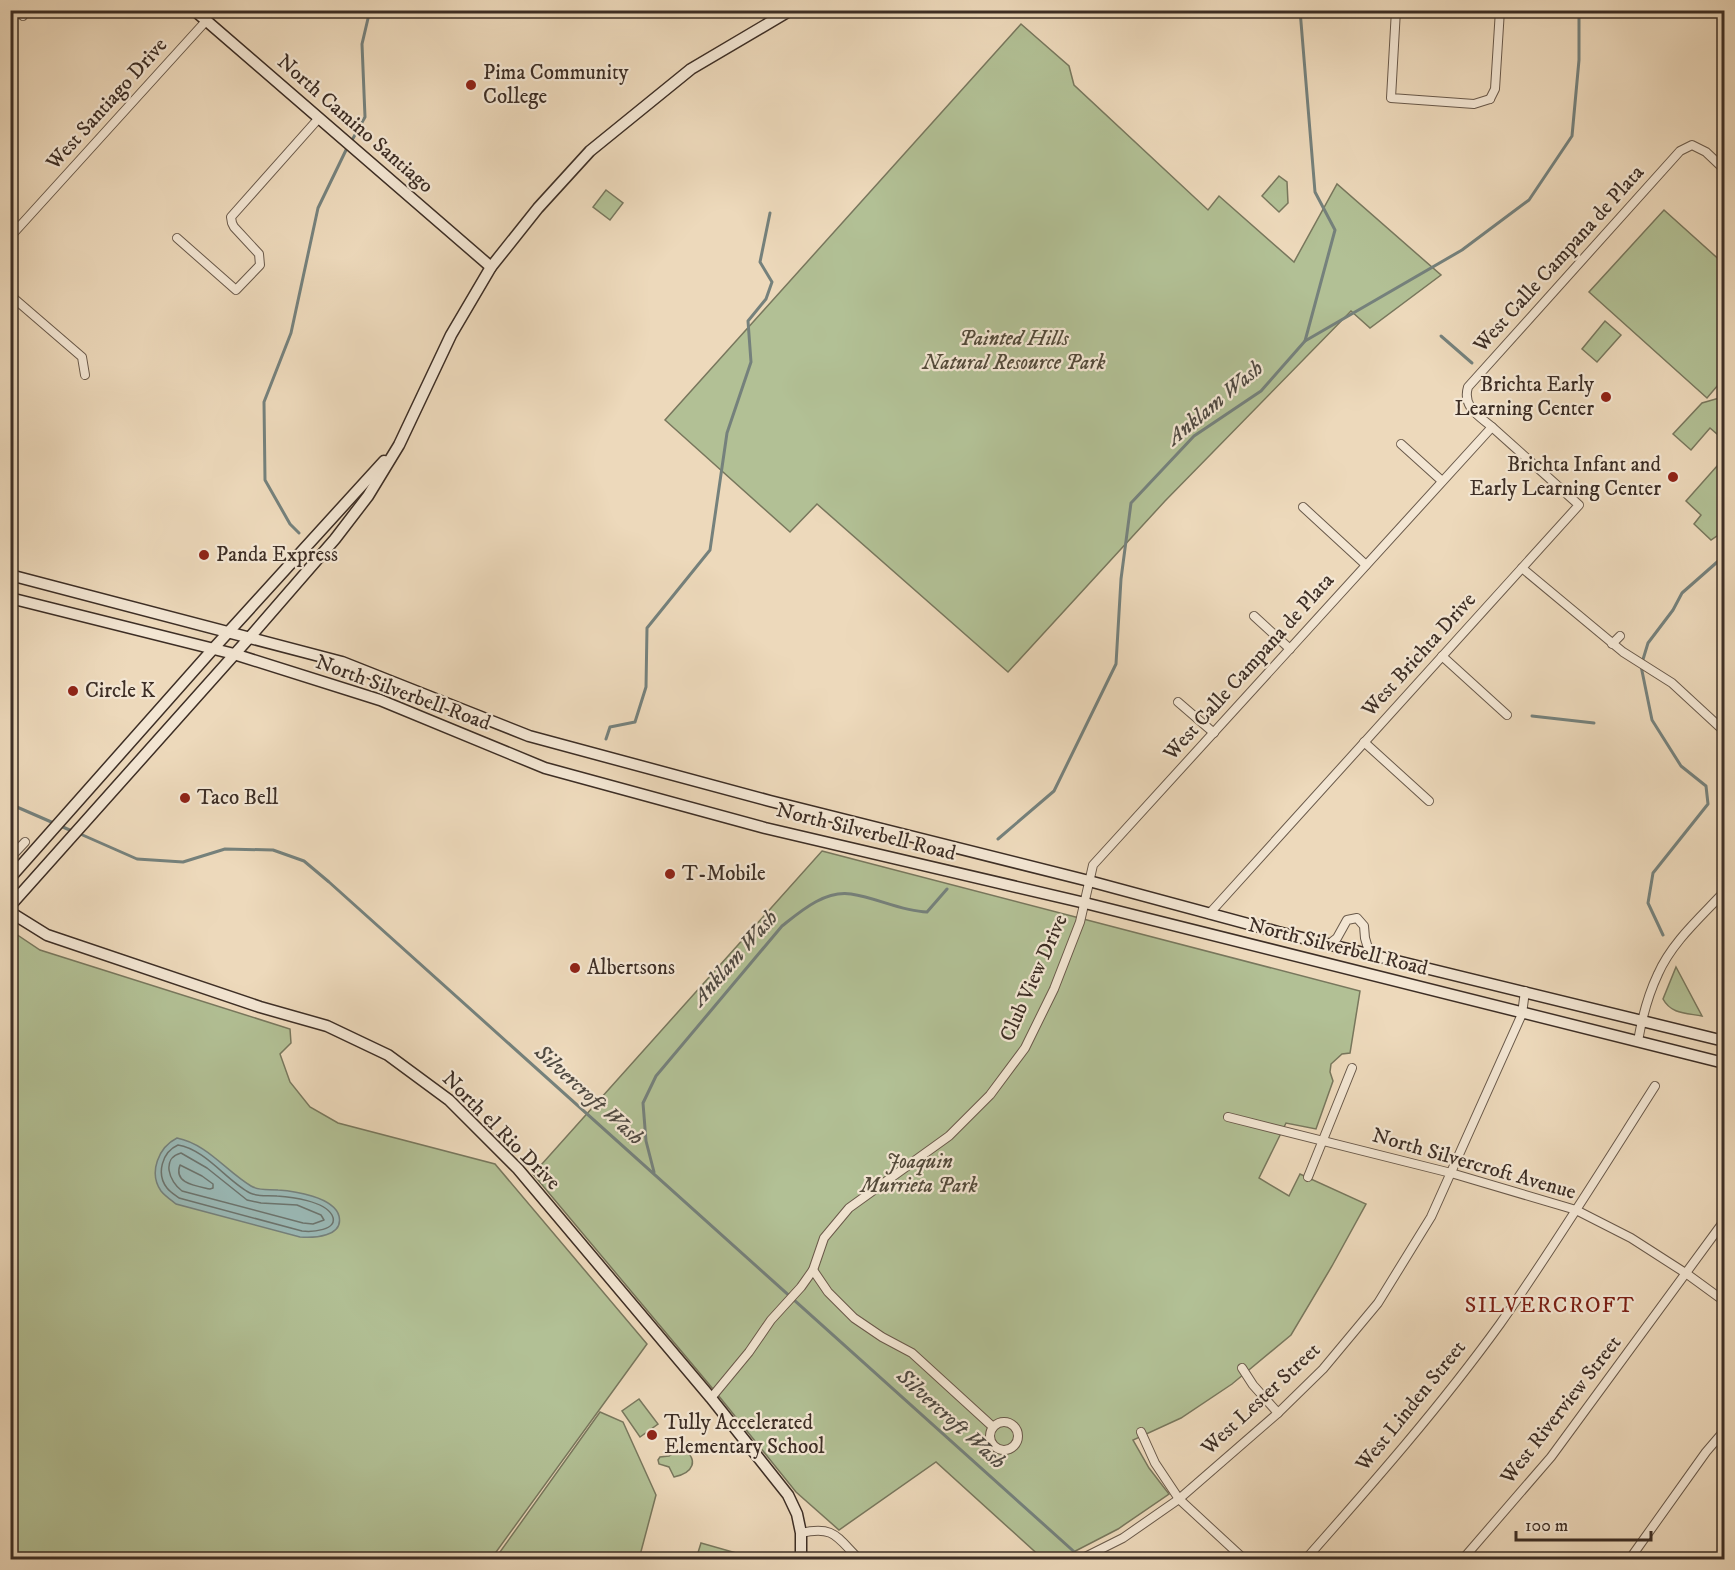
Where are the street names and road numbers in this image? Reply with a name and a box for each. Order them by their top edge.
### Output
street label: West Santiago Drive [40,32,173,176]
street label: North Camino Santiago [271,49,439,199]
street label: West Calle Campana de Plata [1467,160,1650,359]
street label: West Calle Campana de Plata [1157,568,1340,767]
street label: West Brichta Drive [1356,587,1482,723]
street label: North Silverbell Road [312,649,495,737]
street label: North Silverbell Road [773,797,959,867]
street label: Club View Drive [994,910,1074,1046]
street label: North Silverbell Road [1245,912,1431,982]
street label: North el Rio Drive [436,1066,566,1196]
street label: North Silvercroft Avenue [1369,1122,1579,1206]
street label: West Riverview Street [1494,1330,1627,1490]
street label: West Linden Street [1350,1335,1472,1478]
street label: West Lester Street [1195,1337,1326,1462]

